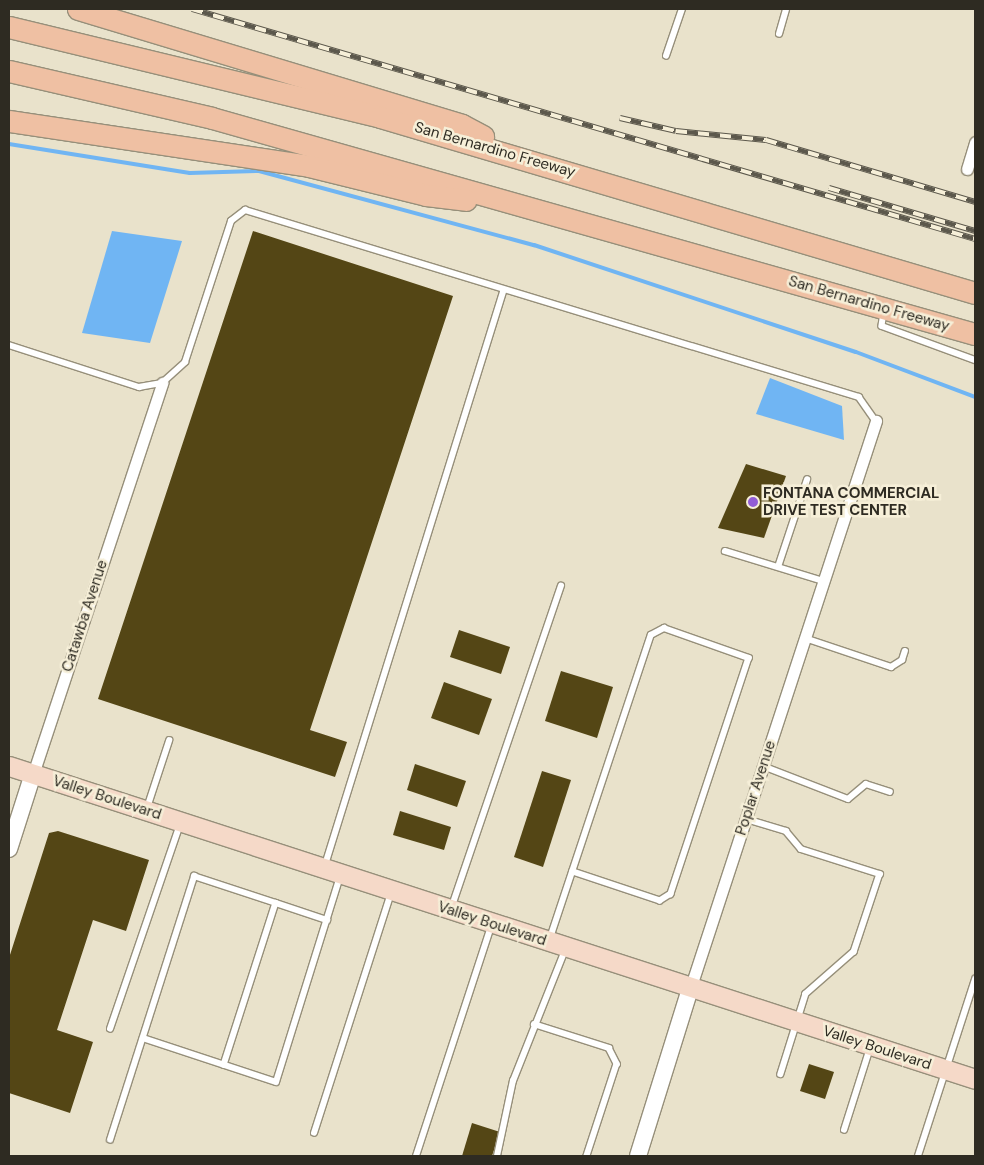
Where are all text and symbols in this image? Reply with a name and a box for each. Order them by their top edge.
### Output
street label: San Bernardino Freeway [412,118,578,182]
street label: San Bernardino Freeway [786,272,952,336]
place label: FONTANA COMMERCIAL DRIVE TEST CENTER [763,484,939,519]
marker: FONTANA COMMERCIAL DRIVE TEST CENTER [747,496,759,508]
street label: Catawba Avenue [58,558,112,674]
street label: Poplar Avenue [732,738,780,838]
street label: Valley Boulevard [50,772,164,824]
street label: Valley Boulevard [435,898,549,950]
street label: Valley Boulevard [820,1022,934,1074]

